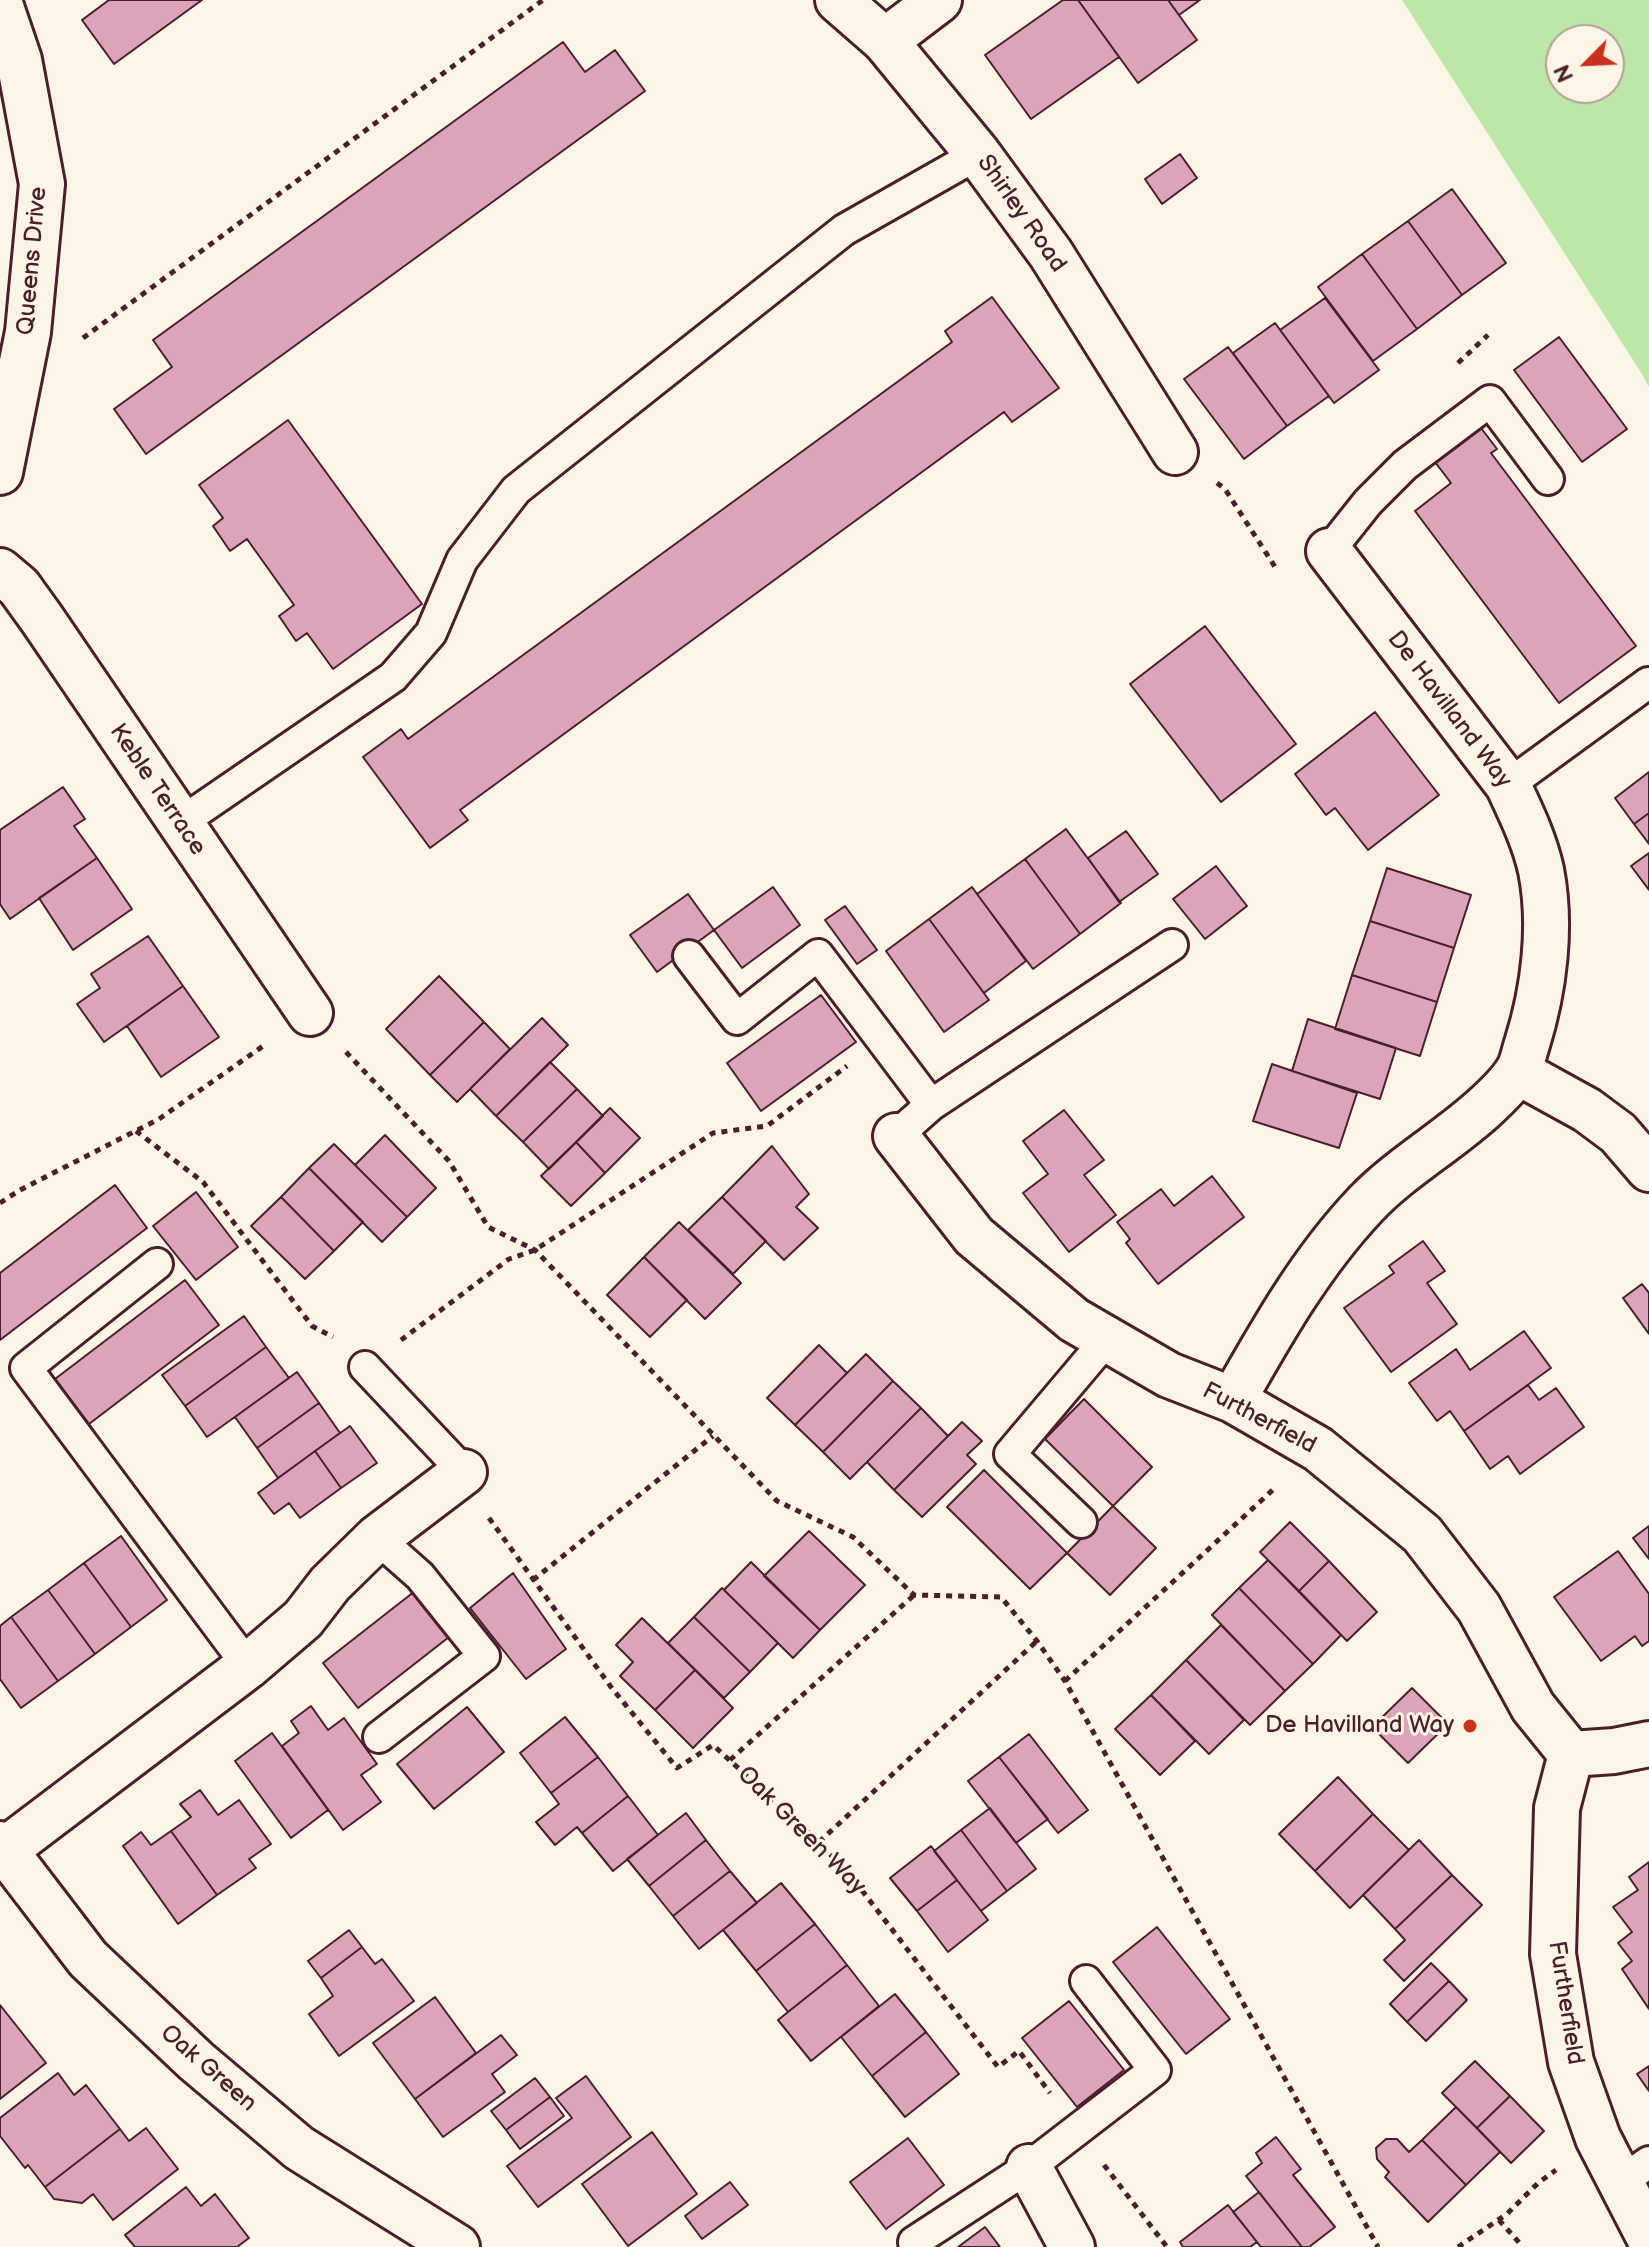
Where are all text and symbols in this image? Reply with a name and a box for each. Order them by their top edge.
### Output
north arrow [1545,24,1625,104]
text: N [1549,60,1580,86]
street label: Shirley Road [970,150,1072,278]
street label: Queens Drive [12,186,54,336]
street label: De Havilland Way [1381,626,1517,794]
street label: Keble Terrace [102,719,212,861]
street label: Furtherfield [1197,1377,1321,1461]
place label: De Havilland Way [1265,1712,1454,1740]
marker: De Havilland Way [1461,1717,1479,1735]
street label: Oak Green Way [731,1761,871,1901]
street label: Furtherfield [1541,1939,1589,2067]
street label: Oak Green [154,2019,262,2119]

